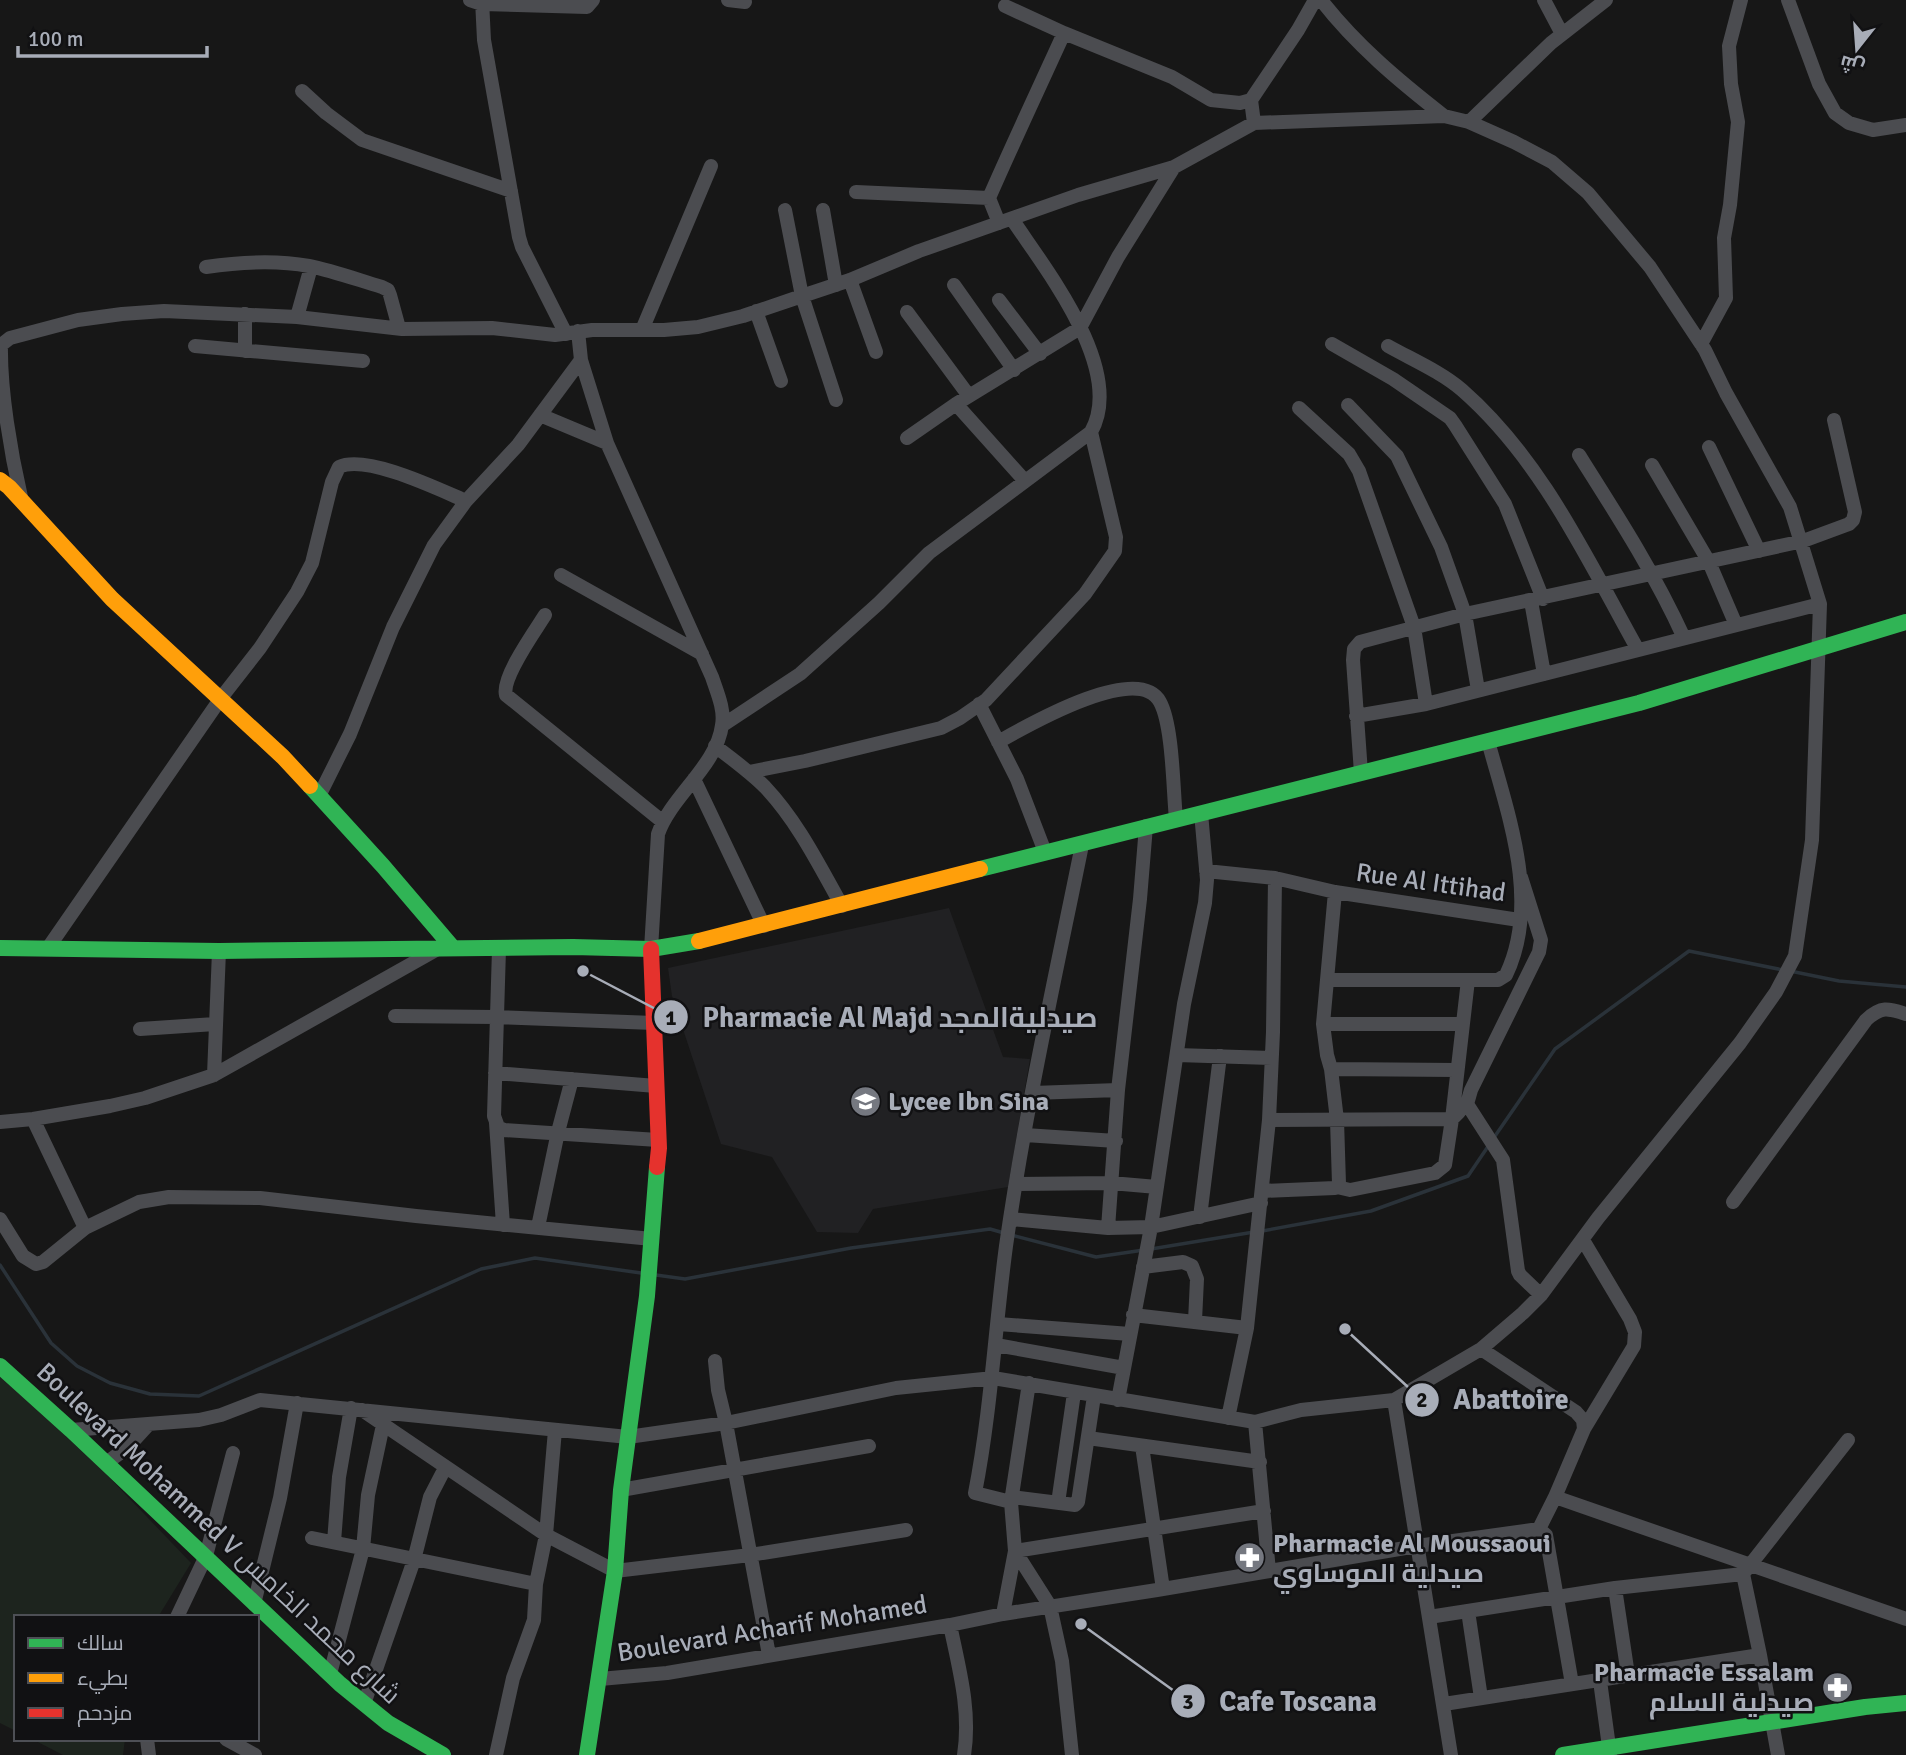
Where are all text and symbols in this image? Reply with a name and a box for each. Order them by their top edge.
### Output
scale bar [18,14,206,58]
north arrow [1822,14,1892,84]
text: 100 m [28,26,83,52]
text: ش [1837,49,1867,79]
street label: Rue Al Ittihad [1354,857,1508,909]
callout: Pharmacie Al Majd صيدليةالمجد [654,993,1111,1042]
text: Pharmacie Al Majd صيدليةالمجد [703,1001,1097,1035]
text: 1 [665,1005,677,1031]
school or university icon: Lycee Ibn Sina [848,1084,882,1118]
place label: Lycee Ibn Sina [888,1086,1049,1118]
street label: Boulevard Mohammed V شارع محمد الخامس [30,1356,407,1711]
callout: Abattoire [1404,1375,1583,1424]
text: Abattoire [1453,1383,1569,1417]
text: 2 [1416,1387,1428,1413]
place label: Pharmacie Al Moussaoui صيدلية الموساوي [1273,1528,1551,1594]
pharmacy icon: Pharmacie Al Moussaoui صيدلية الموساوي [1233,1541,1267,1575]
street label: Boulevard Acharif Mohamed [615,1589,929,1669]
legend [14,1615,259,1741]
text: سالك [77,1630,124,1656]
place label: Pharmacie Essalam صيدلية السلام [1594,1657,1814,1720]
text: بطيء [77,1665,128,1694]
pharmacy icon: Pharmacie Essalam صيدلية السلام [1820,1670,1854,1704]
callout: Cafe Toscana [1170,1677,1391,1726]
text: Cafe Toscana [1219,1685,1377,1719]
text: 3 [1182,1689,1194,1715]
text: مزدحم [77,1700,132,1727]

